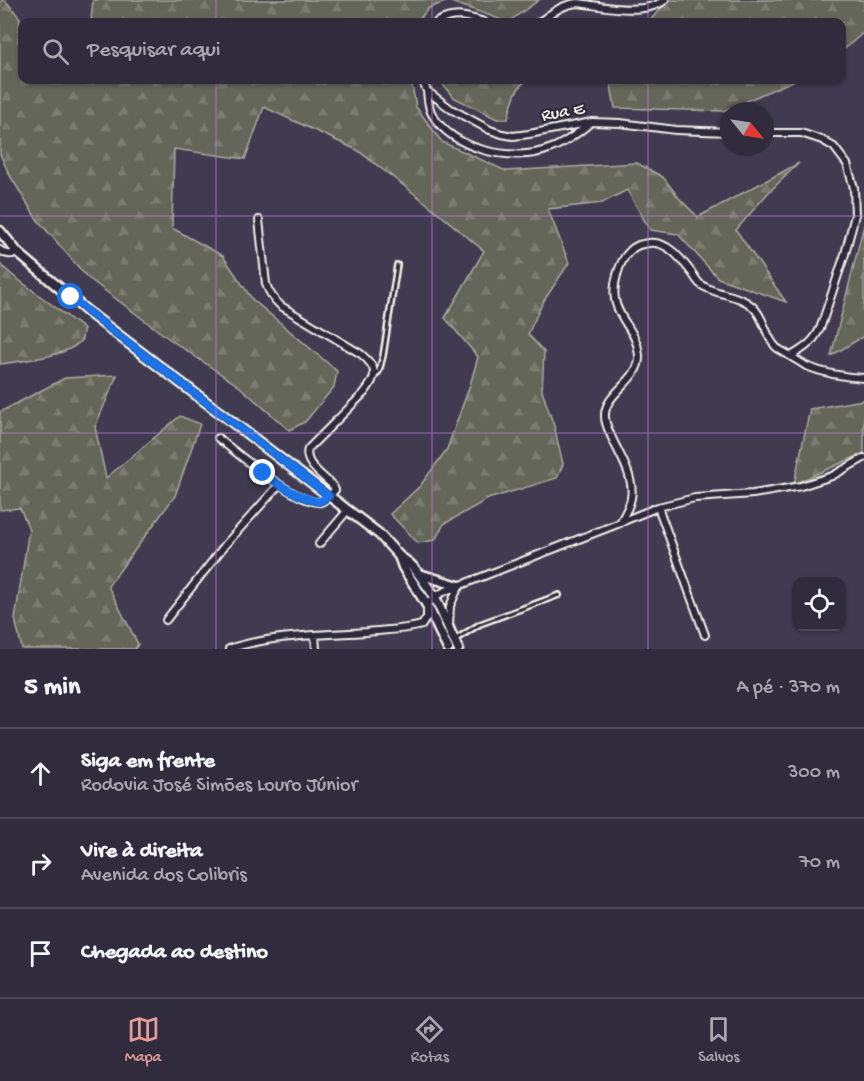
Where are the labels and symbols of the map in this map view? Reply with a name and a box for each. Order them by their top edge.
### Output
street label: Rua E [540,99,587,127]
north arrow [720,102,774,156]
route start [57,283,83,309]
route end [249,459,275,485]

